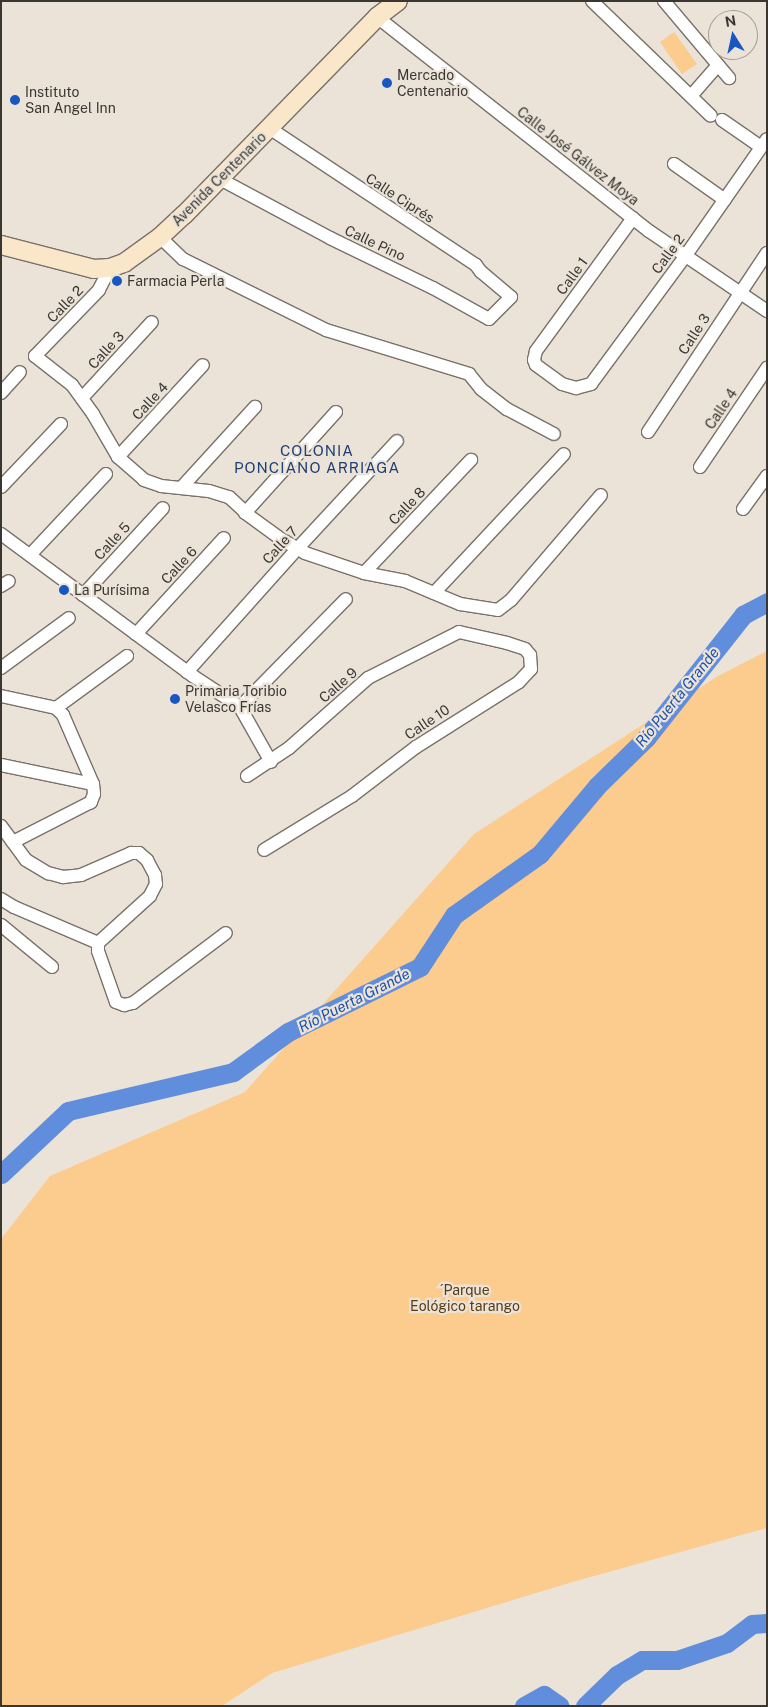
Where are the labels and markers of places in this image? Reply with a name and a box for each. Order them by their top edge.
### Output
place label: Mercado Centenario [397,67,468,100]
marker: Mercado Centenario [381,77,393,89]
place label: Instituto San Angel Inn [25,84,116,116]
marker: Instituto San Angel Inn [9,94,21,106]
place label: Farmacia Perla [127,273,224,289]
marker: Farmacia Perla [111,275,123,287]
place label: La Purísima [74,582,149,598]
marker: La Purísima [58,584,70,596]
place label: Primaria Toribio Velasco Frías [185,683,287,716]
marker: Primaria Toribio Velasco Frías [169,693,181,705]

